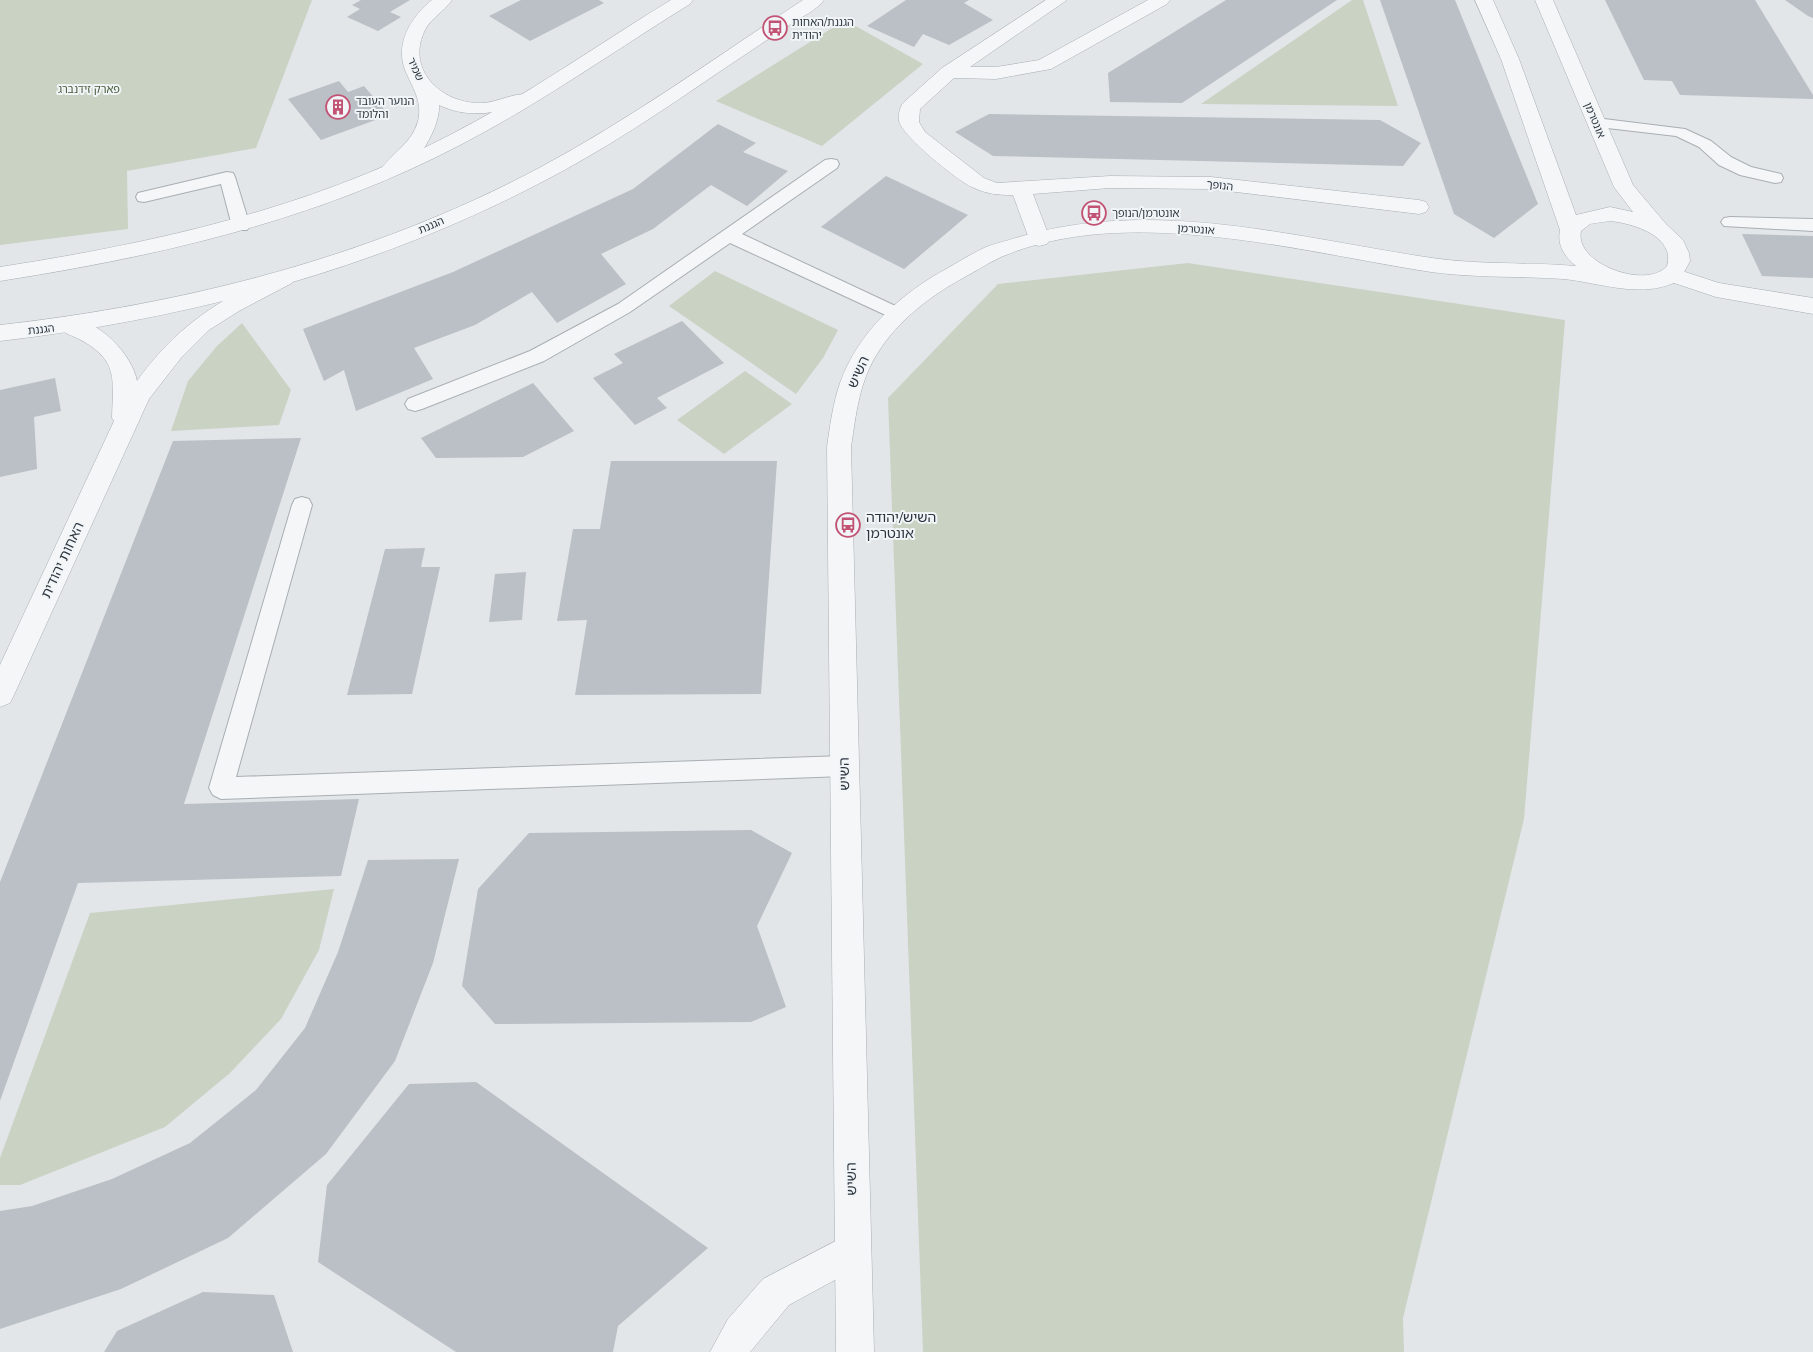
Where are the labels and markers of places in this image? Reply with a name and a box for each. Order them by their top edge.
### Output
bus stop icon: הגננת/האחות יהודית [762,15,788,41]
place label: הגננת/האחות יהודית [792,15,854,42]
building icon: הנוער העובד והלומד [325,94,351,120]
place label: הנוער העובד והלומד [356,94,414,121]
bus stop icon: אונטרמן/הנופך [1081,200,1107,226]
place label: אונטרמן/הנופך [1112,206,1180,220]
place label: השיש/יהודה אונטרמן [866,508,936,542]
bus stop icon: השיש/יהודה אונטרמן [835,512,861,538]

